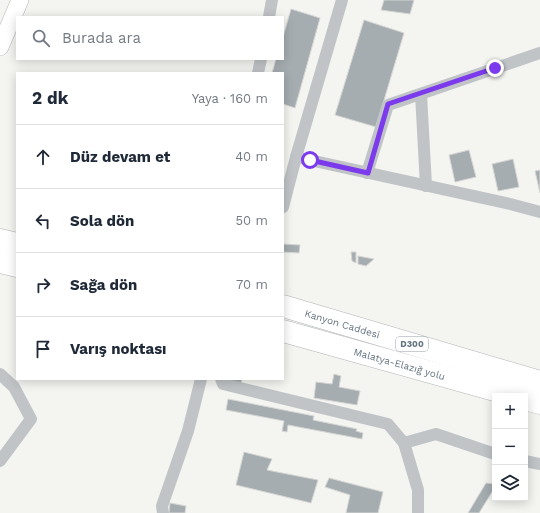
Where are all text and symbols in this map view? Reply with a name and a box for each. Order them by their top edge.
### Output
search box [16,16,284,60]
icon: search [30,27,52,49]
text: Burada ara [62,29,141,47]
route end [486,59,504,77]
text: 2 dk [32,88,68,108]
text: Yaya · 160 m [192,91,268,106]
icon: ahead [32,146,54,168]
text: Düz devam et [70,148,170,166]
text: 40 m [235,149,268,164]
route start [301,151,319,169]
icon: left [32,210,54,232]
text: Sola dön [70,212,134,230]
text: 50 m [236,213,268,228]
icon: right [32,274,54,296]
text: Sağa dön [70,276,137,294]
text: 70 m [236,277,268,292]
street label: Kanyon Caddesi [303,308,381,340]
road number: D300 [396,337,428,351]
icon: arrive [32,338,54,360]
text: Varış noktası [70,340,167,358]
street label: Malatya-Elazığ yolu [352,346,446,382]
map controls [492,393,528,501]
button: + [492,393,528,429]
button: − [492,429,528,465]
button: layers [492,465,528,501]

